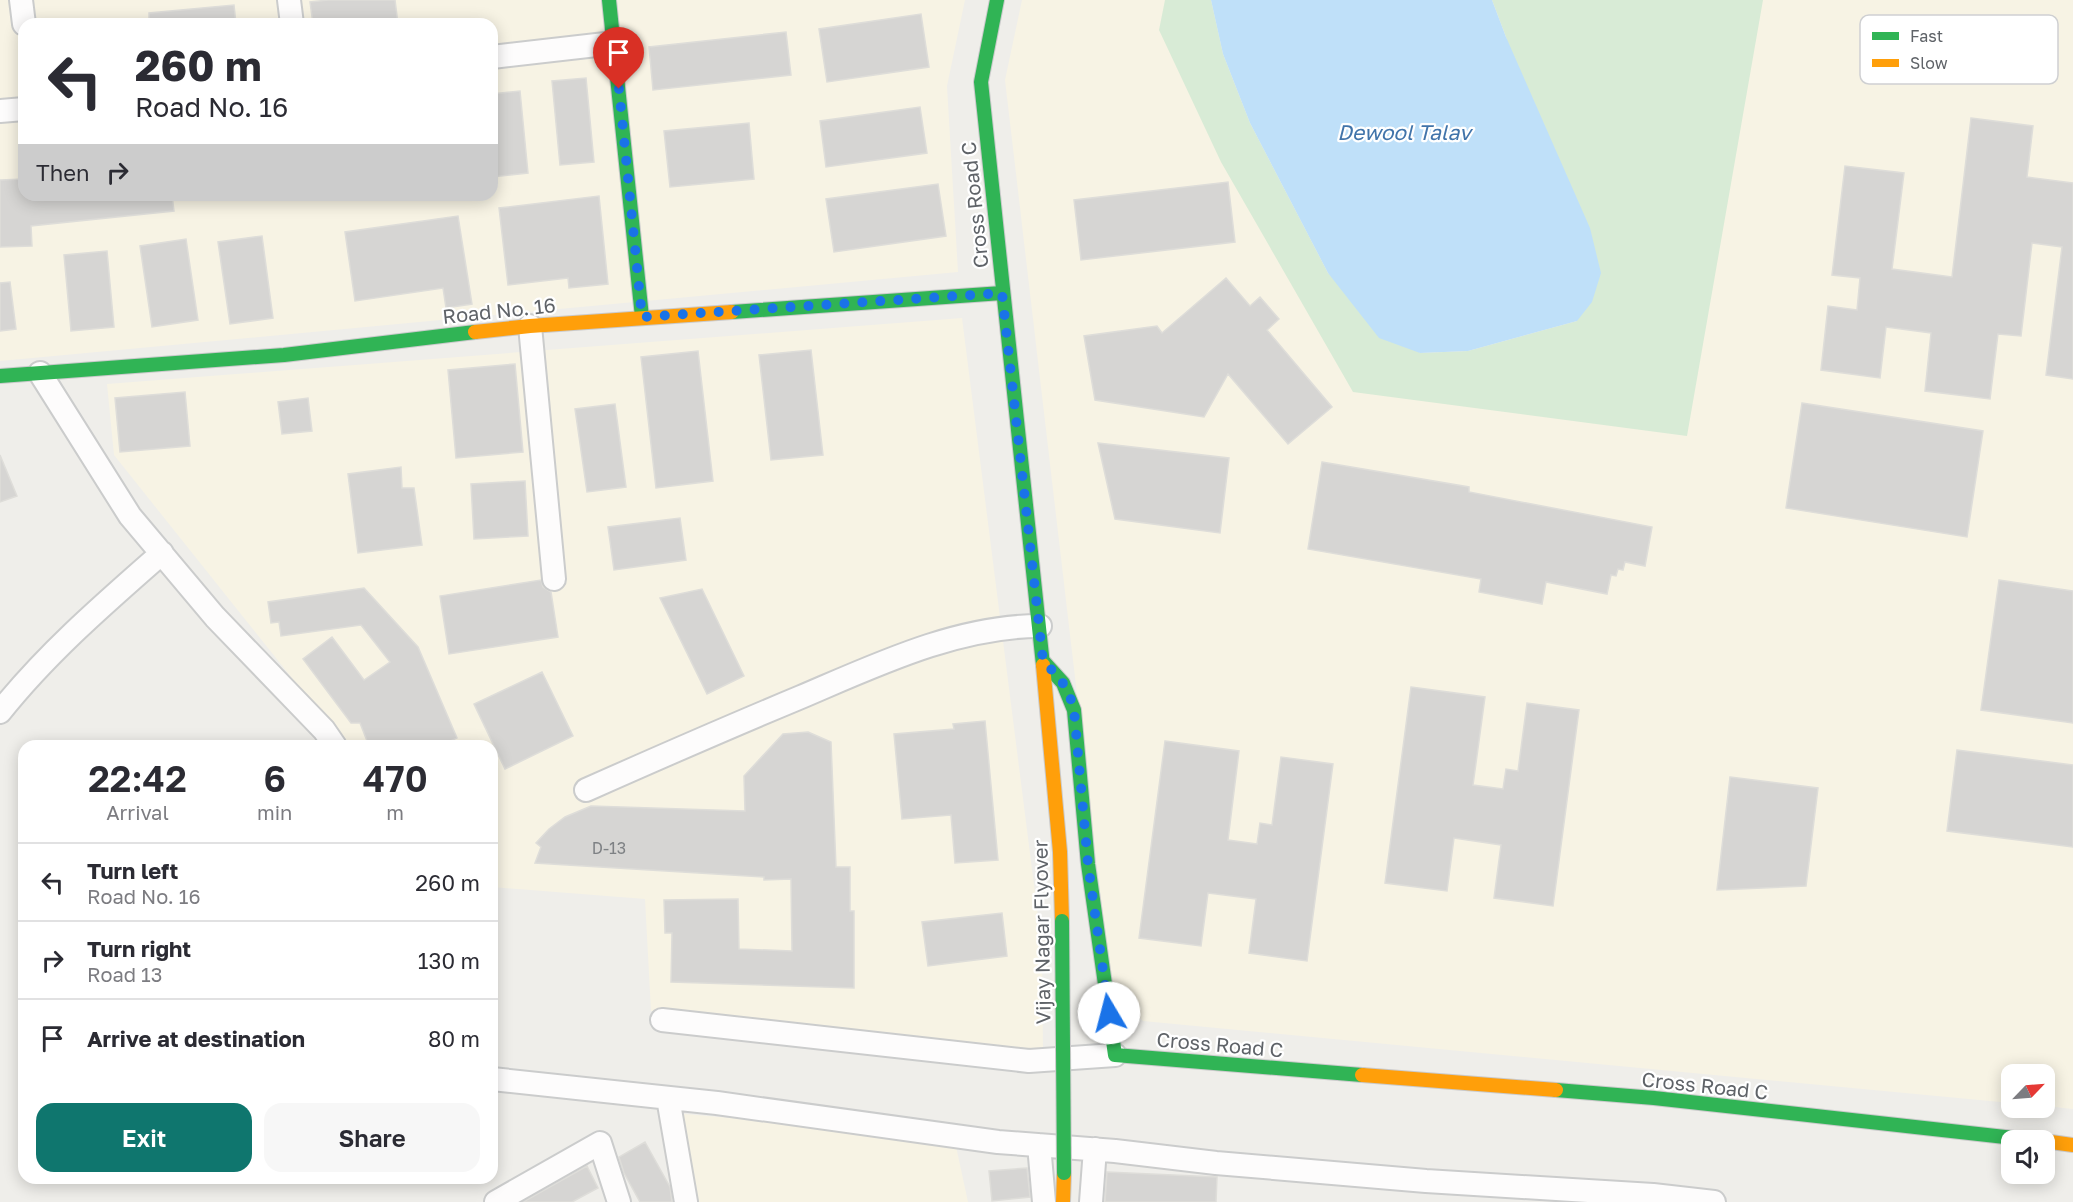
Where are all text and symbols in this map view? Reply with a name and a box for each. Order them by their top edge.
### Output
legend [1860,15,2058,84]
text: Fast [1910,26,1943,46]
pin [593,27,644,89]
icon: arrive [602,36,635,69]
text: 260 m [135,40,262,90]
icon: left [36,42,114,120]
text: Slow [1910,53,1948,73]
text: Road No. 16 [135,91,288,123]
water label: Dewool Talav [1337,119,1474,145]
street label: Cross Road C [955,141,993,269]
icon: right [101,156,134,189]
text: Then [36,159,89,186]
street label: Road No. 16 [441,292,557,328]
text: 22:42 [88,757,187,800]
text: 6 [263,757,286,800]
text: 470 [363,757,428,800]
text: Arrival [106,800,169,824]
text: min [257,800,292,824]
text: m [386,800,404,824]
house number: D-13 [592,838,626,858]
street label: Vijay Nagar Flyover [1027,839,1055,1025]
text: Turn left [87,857,178,884]
icon: left [36,866,69,899]
text: 260 m [415,869,480,896]
text: Road No. 16 [87,884,201,908]
text: Turn right [87,935,191,962]
icon: right [36,944,69,977]
text: 130 m [418,947,480,974]
text: Road 13 [87,962,162,986]
position arrow [1077,981,1141,1045]
icon: arrive [36,1022,69,1055]
text: Arrive at destination [87,1025,305,1052]
text: 80 m [428,1025,480,1052]
street label: Cross Road C [1156,1027,1284,1061]
north arrow [2001,1064,2055,1118]
map controls [2001,1064,2055,1184]
street label: Cross Road C [1641,1066,1769,1104]
button: Exit [36,1103,252,1172]
button: Share [264,1103,480,1172]
button: sound [2001,1130,2055,1184]

